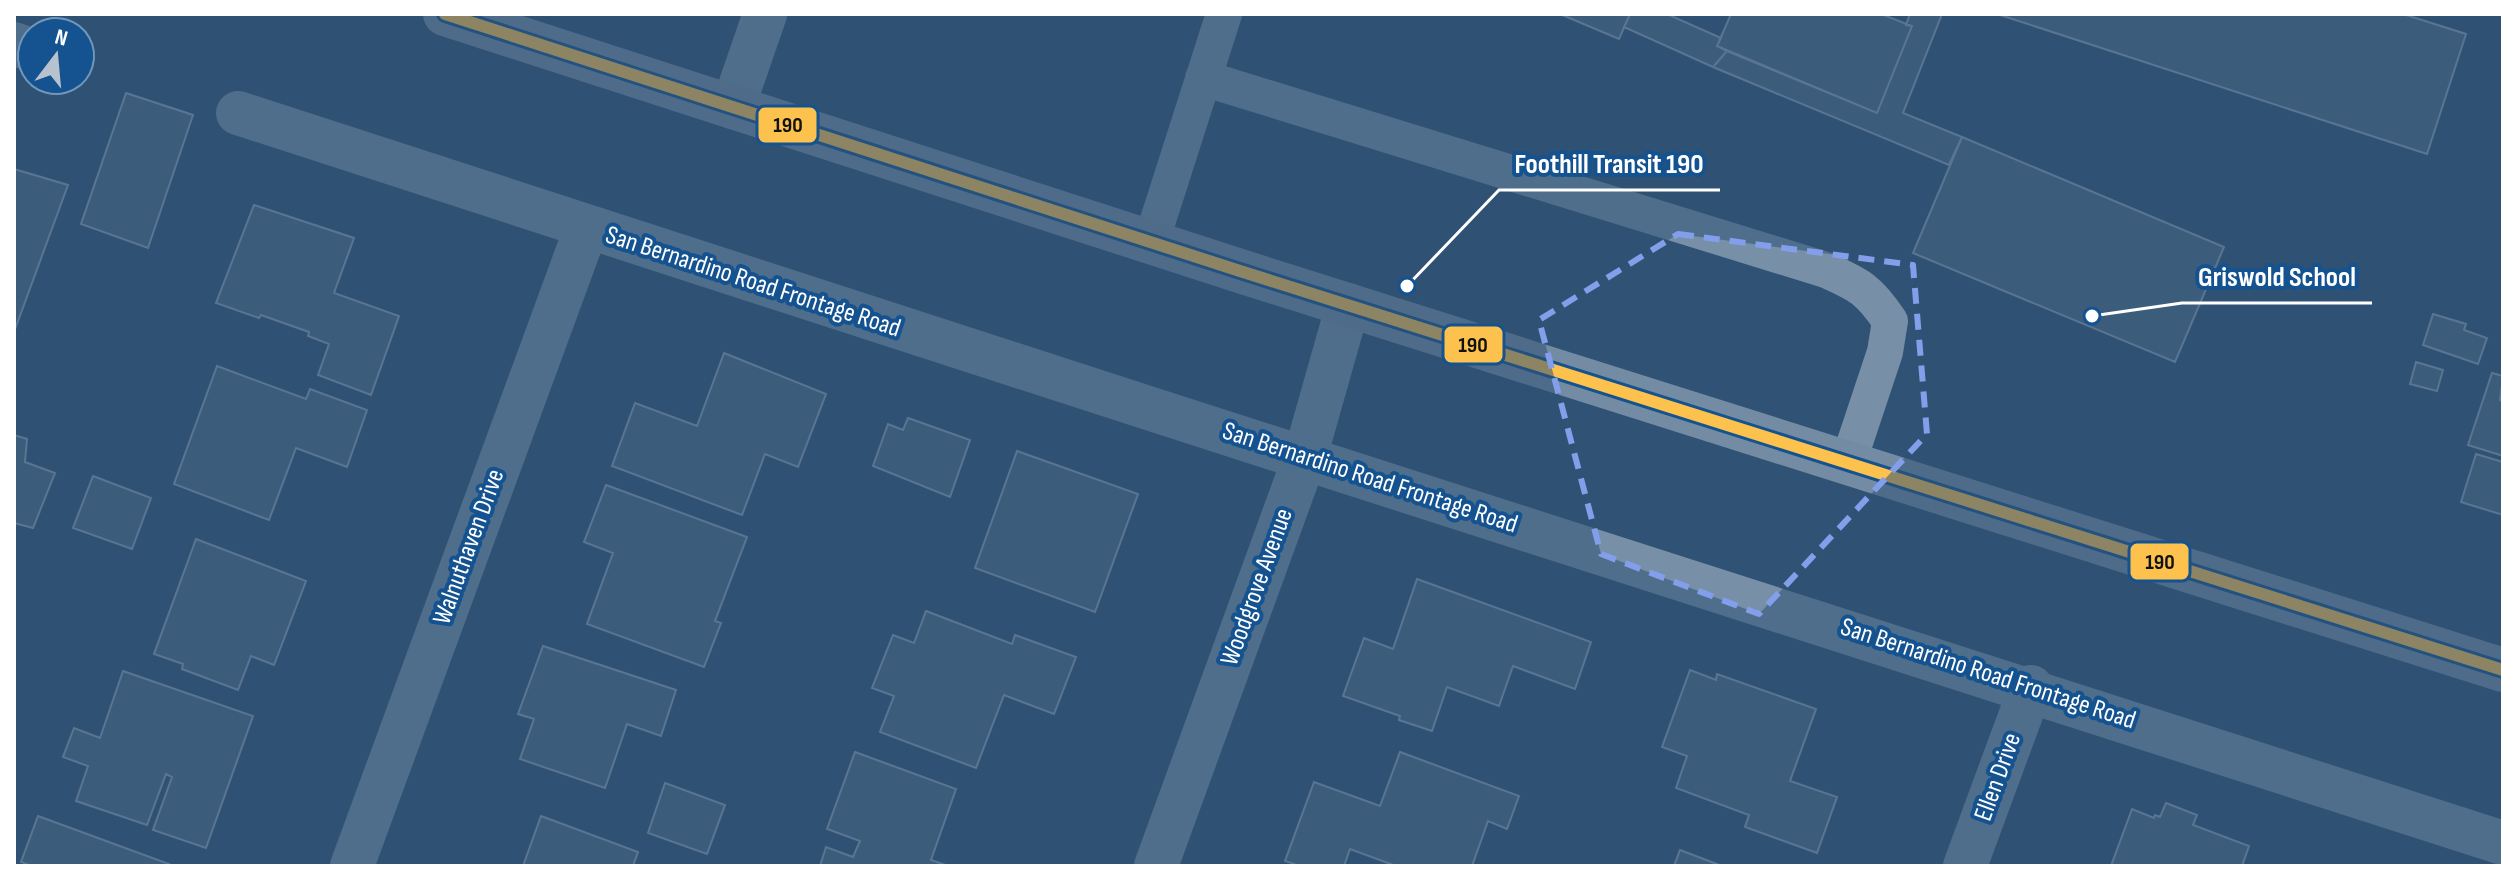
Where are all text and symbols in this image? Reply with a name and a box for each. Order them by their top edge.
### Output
north arrow [16,16,96,96]
text: N [52,24,70,53]
line badge: 190 [757,106,818,144]
text: 190 [773,112,803,139]
callout: Foothill Transit 190 [1499,138,1720,190]
text: Foothill Transit 190 [1514,148,1704,181]
street label: San Bernardino Road Frontage Road [602,220,904,344]
callout: Griswold School [2182,251,2372,303]
text: Griswold School [2198,261,2356,294]
line badge: 190 [1443,325,1504,364]
text: 190 [1458,332,1488,359]
street label: San Bernardino Road Frontage Road [1219,416,1521,540]
street label: Walnuthaven Drive [427,465,511,629]
street label: Woodgrove Avenue [1214,504,1300,670]
line badge: 190 [2129,542,2190,581]
text: 190 [2145,549,2175,576]
street label: San Bernardino Road Frontage Road [1837,612,2139,736]
street label: Ellen Drive [1968,729,2028,825]

